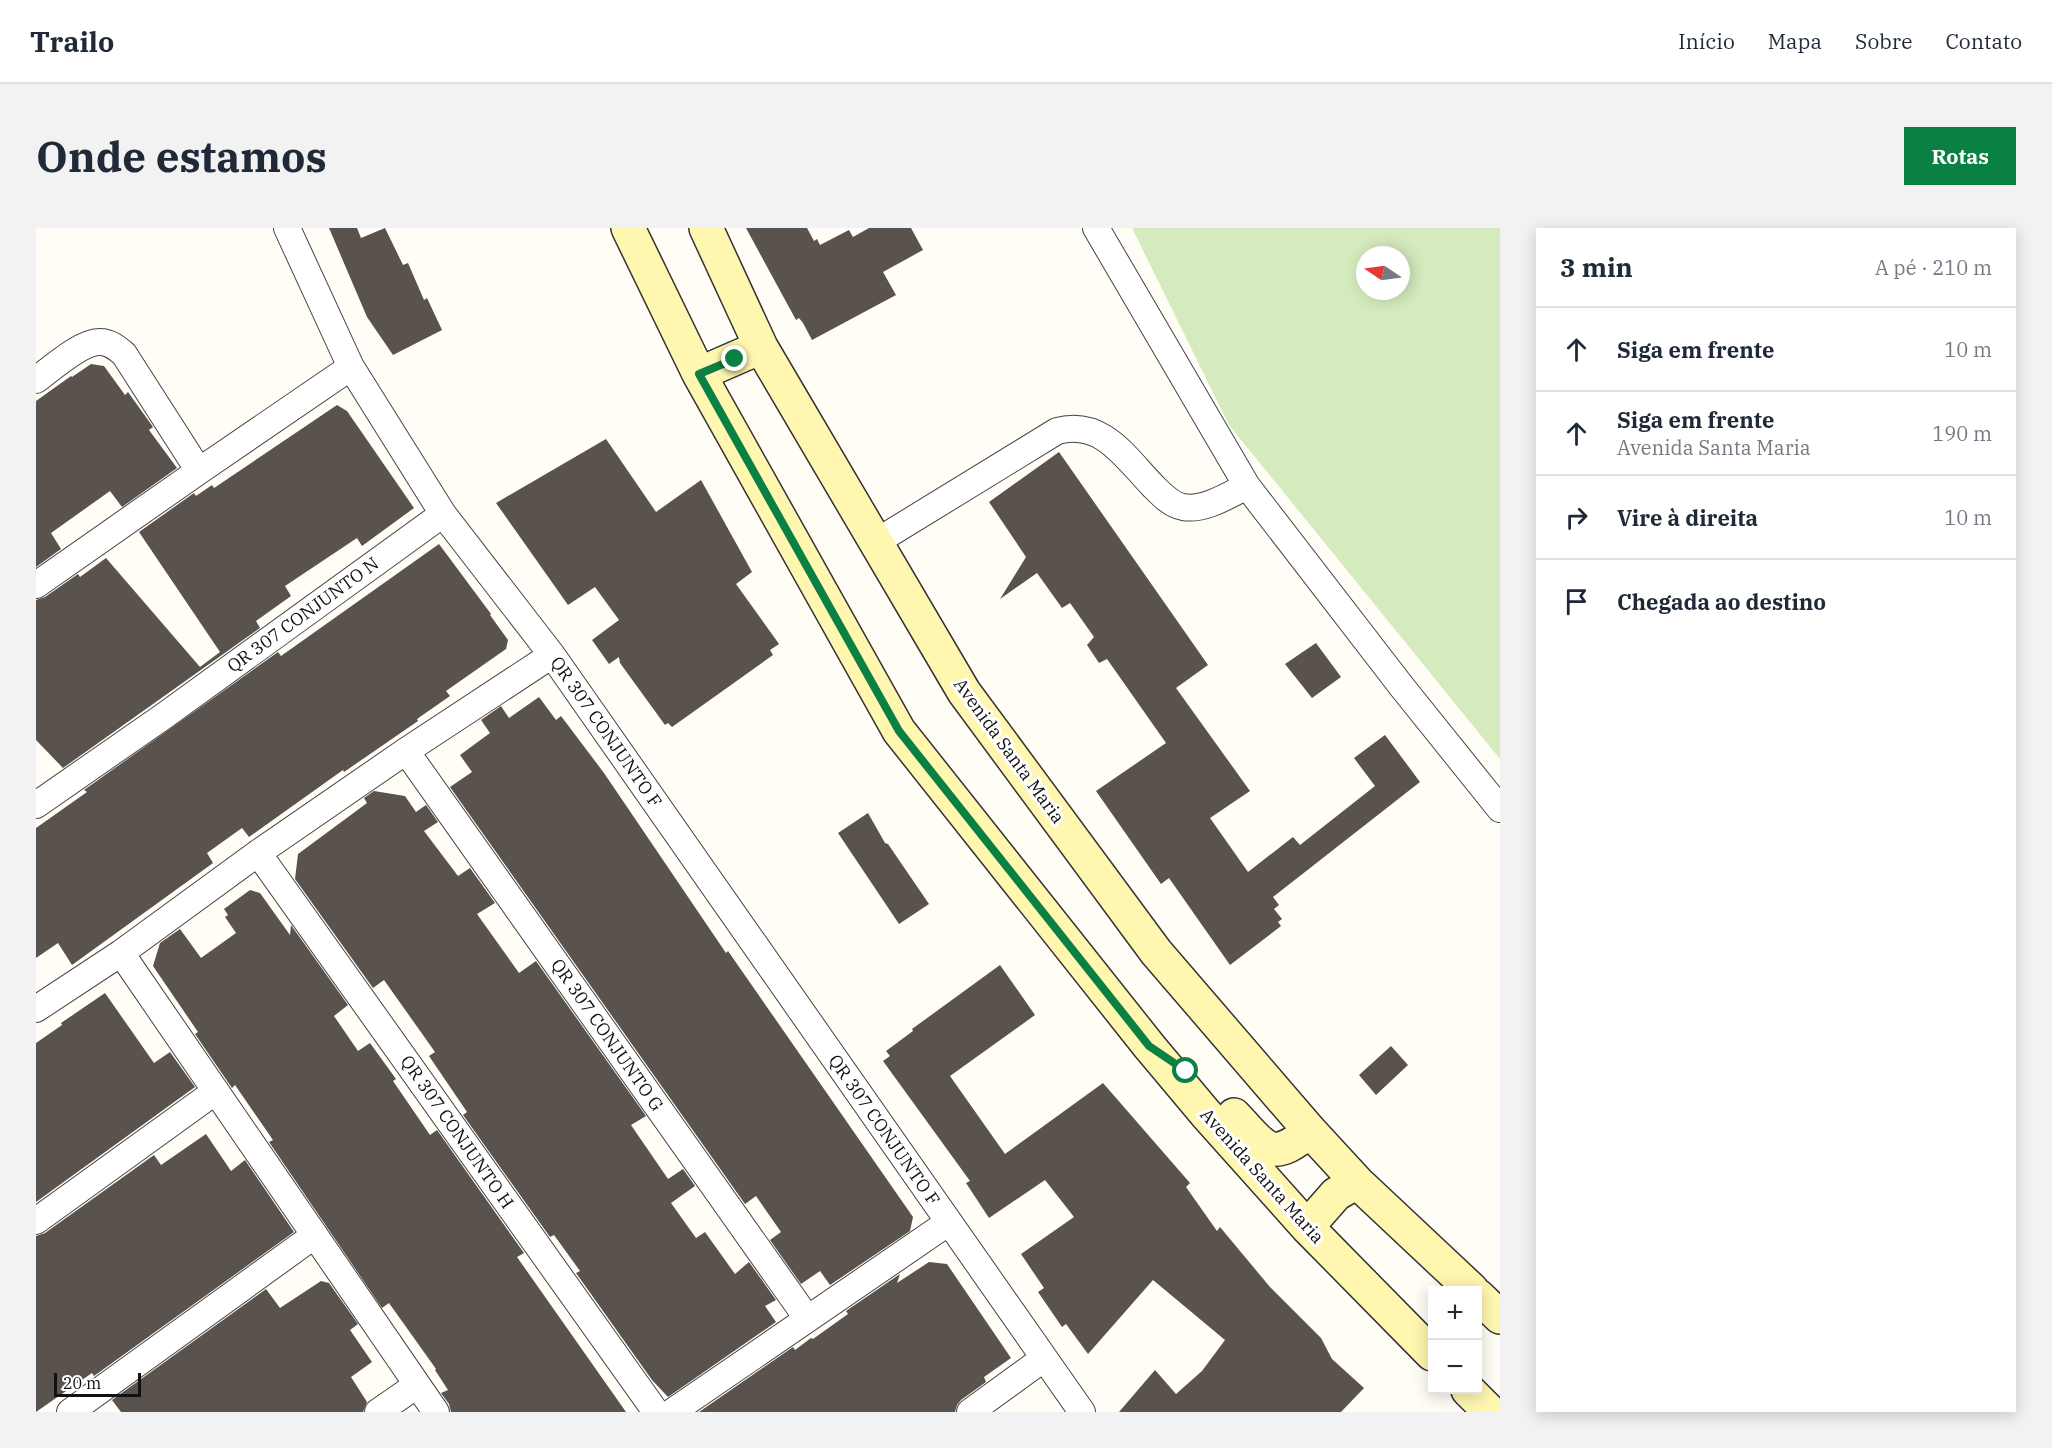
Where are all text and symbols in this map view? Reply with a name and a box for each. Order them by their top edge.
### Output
text: Trailo [30,23,114,60]
text: Início [1678,27,1735,55]
text: Mapa [1768,27,1822,55]
text: Sobre [1855,27,1912,55]
text: Contato [1945,27,2022,55]
button: Rotas [1904,127,2016,185]
text: Onde estamos [36,129,327,184]
north arrow [1356,246,1410,300]
text: 3 min [1560,250,1633,284]
text: A pé · 210 m [1875,254,1992,281]
icon: ahead [1560,333,1593,366]
text: Siga em frente [1617,335,1774,364]
text: 10 m [1944,336,1992,363]
route end [721,345,747,371]
text: Siga em frente [1617,405,1774,434]
icon: ahead [1560,417,1593,450]
text: 190 m [1932,420,1992,447]
text: Avenida Santa Maria [1617,434,1811,461]
icon: right [1560,501,1593,534]
text: Vire à direita [1617,503,1758,532]
text: 10 m [1944,504,1992,531]
street label: QR 307 CONJUNTO N [222,552,383,677]
icon: arrive [1560,585,1593,618]
text: Chegada ao destino [1617,587,1826,616]
street label: QR 307 CONJUNTO F [546,652,667,812]
street label: Avenida Santa Maria [949,673,1070,828]
street label: QR 307 CONJUNTO G [546,954,669,1115]
street label: QR 307 CONJUNTO H [396,1050,519,1213]
street label: QR 307 CONJUNTO F [824,1050,945,1210]
route start [1172,1057,1198,1083]
street label: Avenida Santa Maria [1195,1103,1329,1248]
map controls [1428,1286,1482,1394]
button: + [1428,1286,1482,1340]
button: − [1428,1340,1482,1394]
scale bar [54,1370,141,1398]
text: 20 m [63,1373,101,1393]

